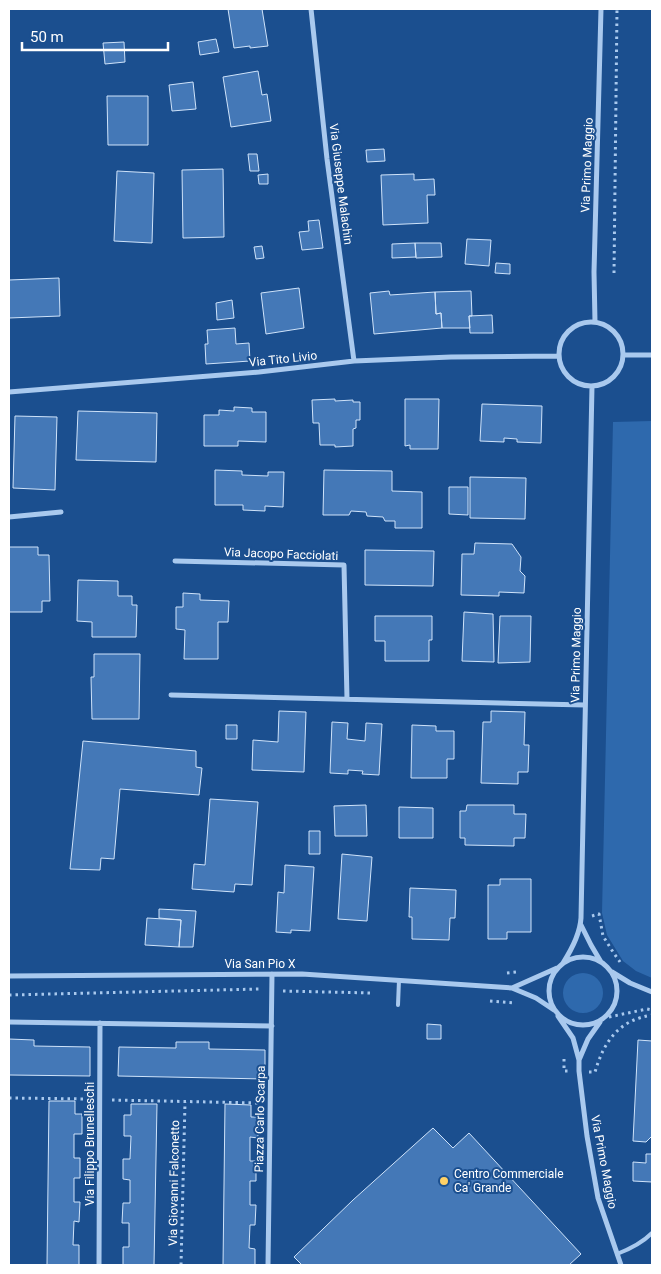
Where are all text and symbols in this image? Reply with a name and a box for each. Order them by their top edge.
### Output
scale bar [22,20,169,52]
text: 50 m [30,28,64,46]
street label: Via Primo Maggio [578,117,596,213]
street label: Via Giuseppe Malachin [327,123,355,245]
street label: Via Tito Livio [248,348,318,370]
street label: Via Jacopo Facciolati [224,545,339,563]
street label: Via Primo Maggio [568,607,584,703]
street label: Via San Pio X [224,957,296,971]
street label: Piazza Carlo Scarpa [252,1065,268,1173]
street label: Via Filippo Brunelleschi [83,1082,97,1206]
street label: Via Primo Maggio [588,1114,620,1210]
street label: Via Giovanni Falconetto [166,1120,182,1246]
place label: Centro Commerciale Ca' Grande [454,1167,564,1195]
marker: Centro Commerciale Ca' Grande [438,1175,450,1187]

